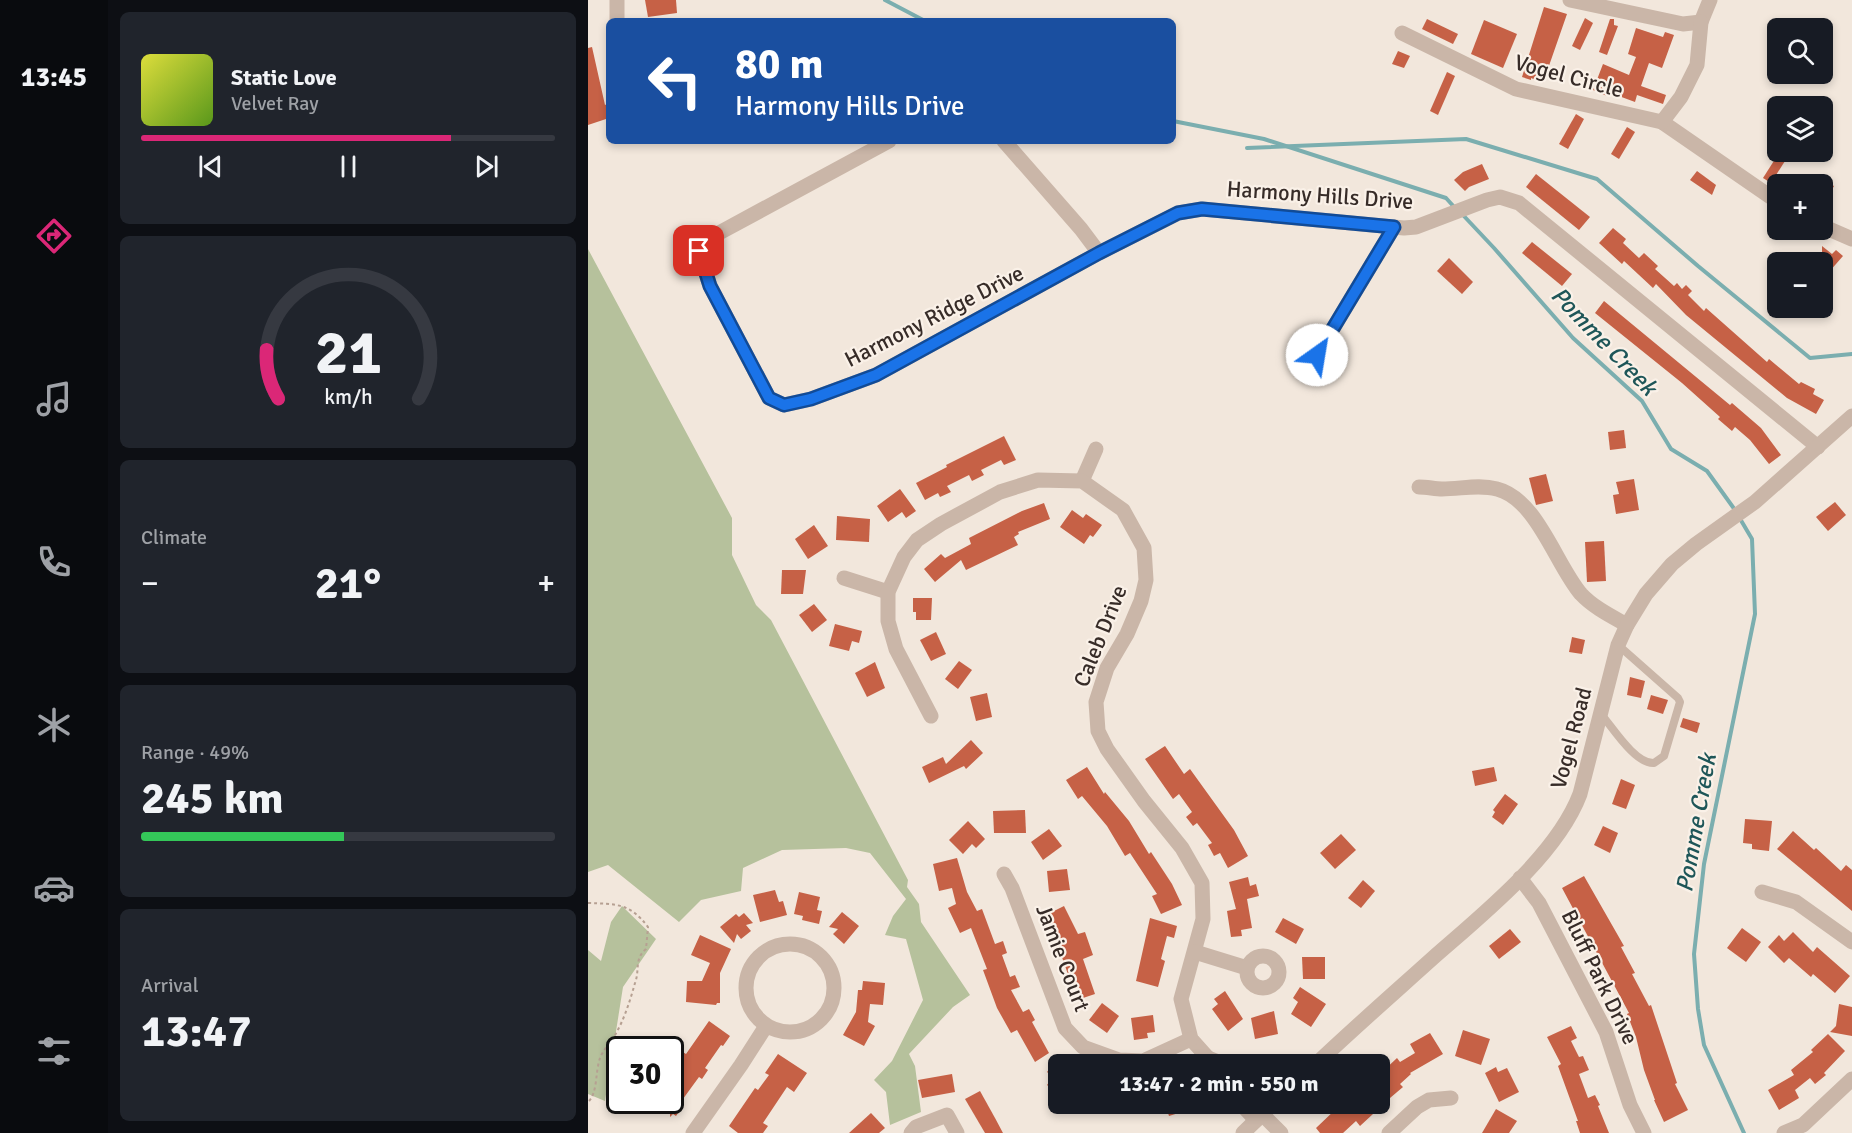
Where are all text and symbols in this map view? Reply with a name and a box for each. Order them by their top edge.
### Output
map controls [1767,18,1833,318]
button: search [1767,18,1833,84]
text: 80 m [735,39,824,90]
icon: left [636,42,714,120]
street label: Vogel Circle [1512,49,1626,103]
text: 13:45 [21,61,87,94]
text: Static Love [231,64,337,91]
text: Harmony Hills Drive [735,90,964,123]
text: Velvet Ray [231,91,319,116]
button: layers [1767,96,1833,162]
icon: previous [194,150,227,183]
icon: pause [332,150,365,183]
icon: next [470,150,503,183]
button: + [1767,174,1833,240]
street label: Harmony Hills Drive [1226,175,1414,215]
icon: directions [33,215,75,257]
pin [673,225,724,276]
icon: arrive [682,234,715,267]
button: − [1767,252,1833,318]
street label: Harmony Ridge Drive [840,259,1028,373]
water label: Pomme Creek [1545,280,1665,403]
text: 21 [314,314,382,391]
position arrow [1285,323,1349,387]
icon: music [33,378,75,420]
text: km/h [324,385,372,411]
text: Climate [141,525,207,550]
icon: phone [33,541,75,583]
text: 21° [315,556,381,611]
text: − [141,563,159,604]
text: + [537,563,555,604]
street label: Caleb Drive [1067,581,1133,691]
street label: Vogel Road [1545,684,1597,792]
icon: climate [33,704,75,746]
text: Range · 49% [141,740,249,765]
water label: Pomme Creek [1669,750,1723,895]
text: 245 km [141,771,284,826]
icon: car [33,867,75,909]
street label: Jamie Court [1030,901,1096,1016]
street label: Bluff Park Drive [1556,905,1644,1049]
text: Arrival [141,973,199,998]
text: 13:47 [141,1004,251,1059]
icon: filters [33,1030,75,1072]
speed limit sign: 30 [606,1036,684,1114]
text: 13:47 · 2 min · 550 m [1119,1070,1319,1097]

